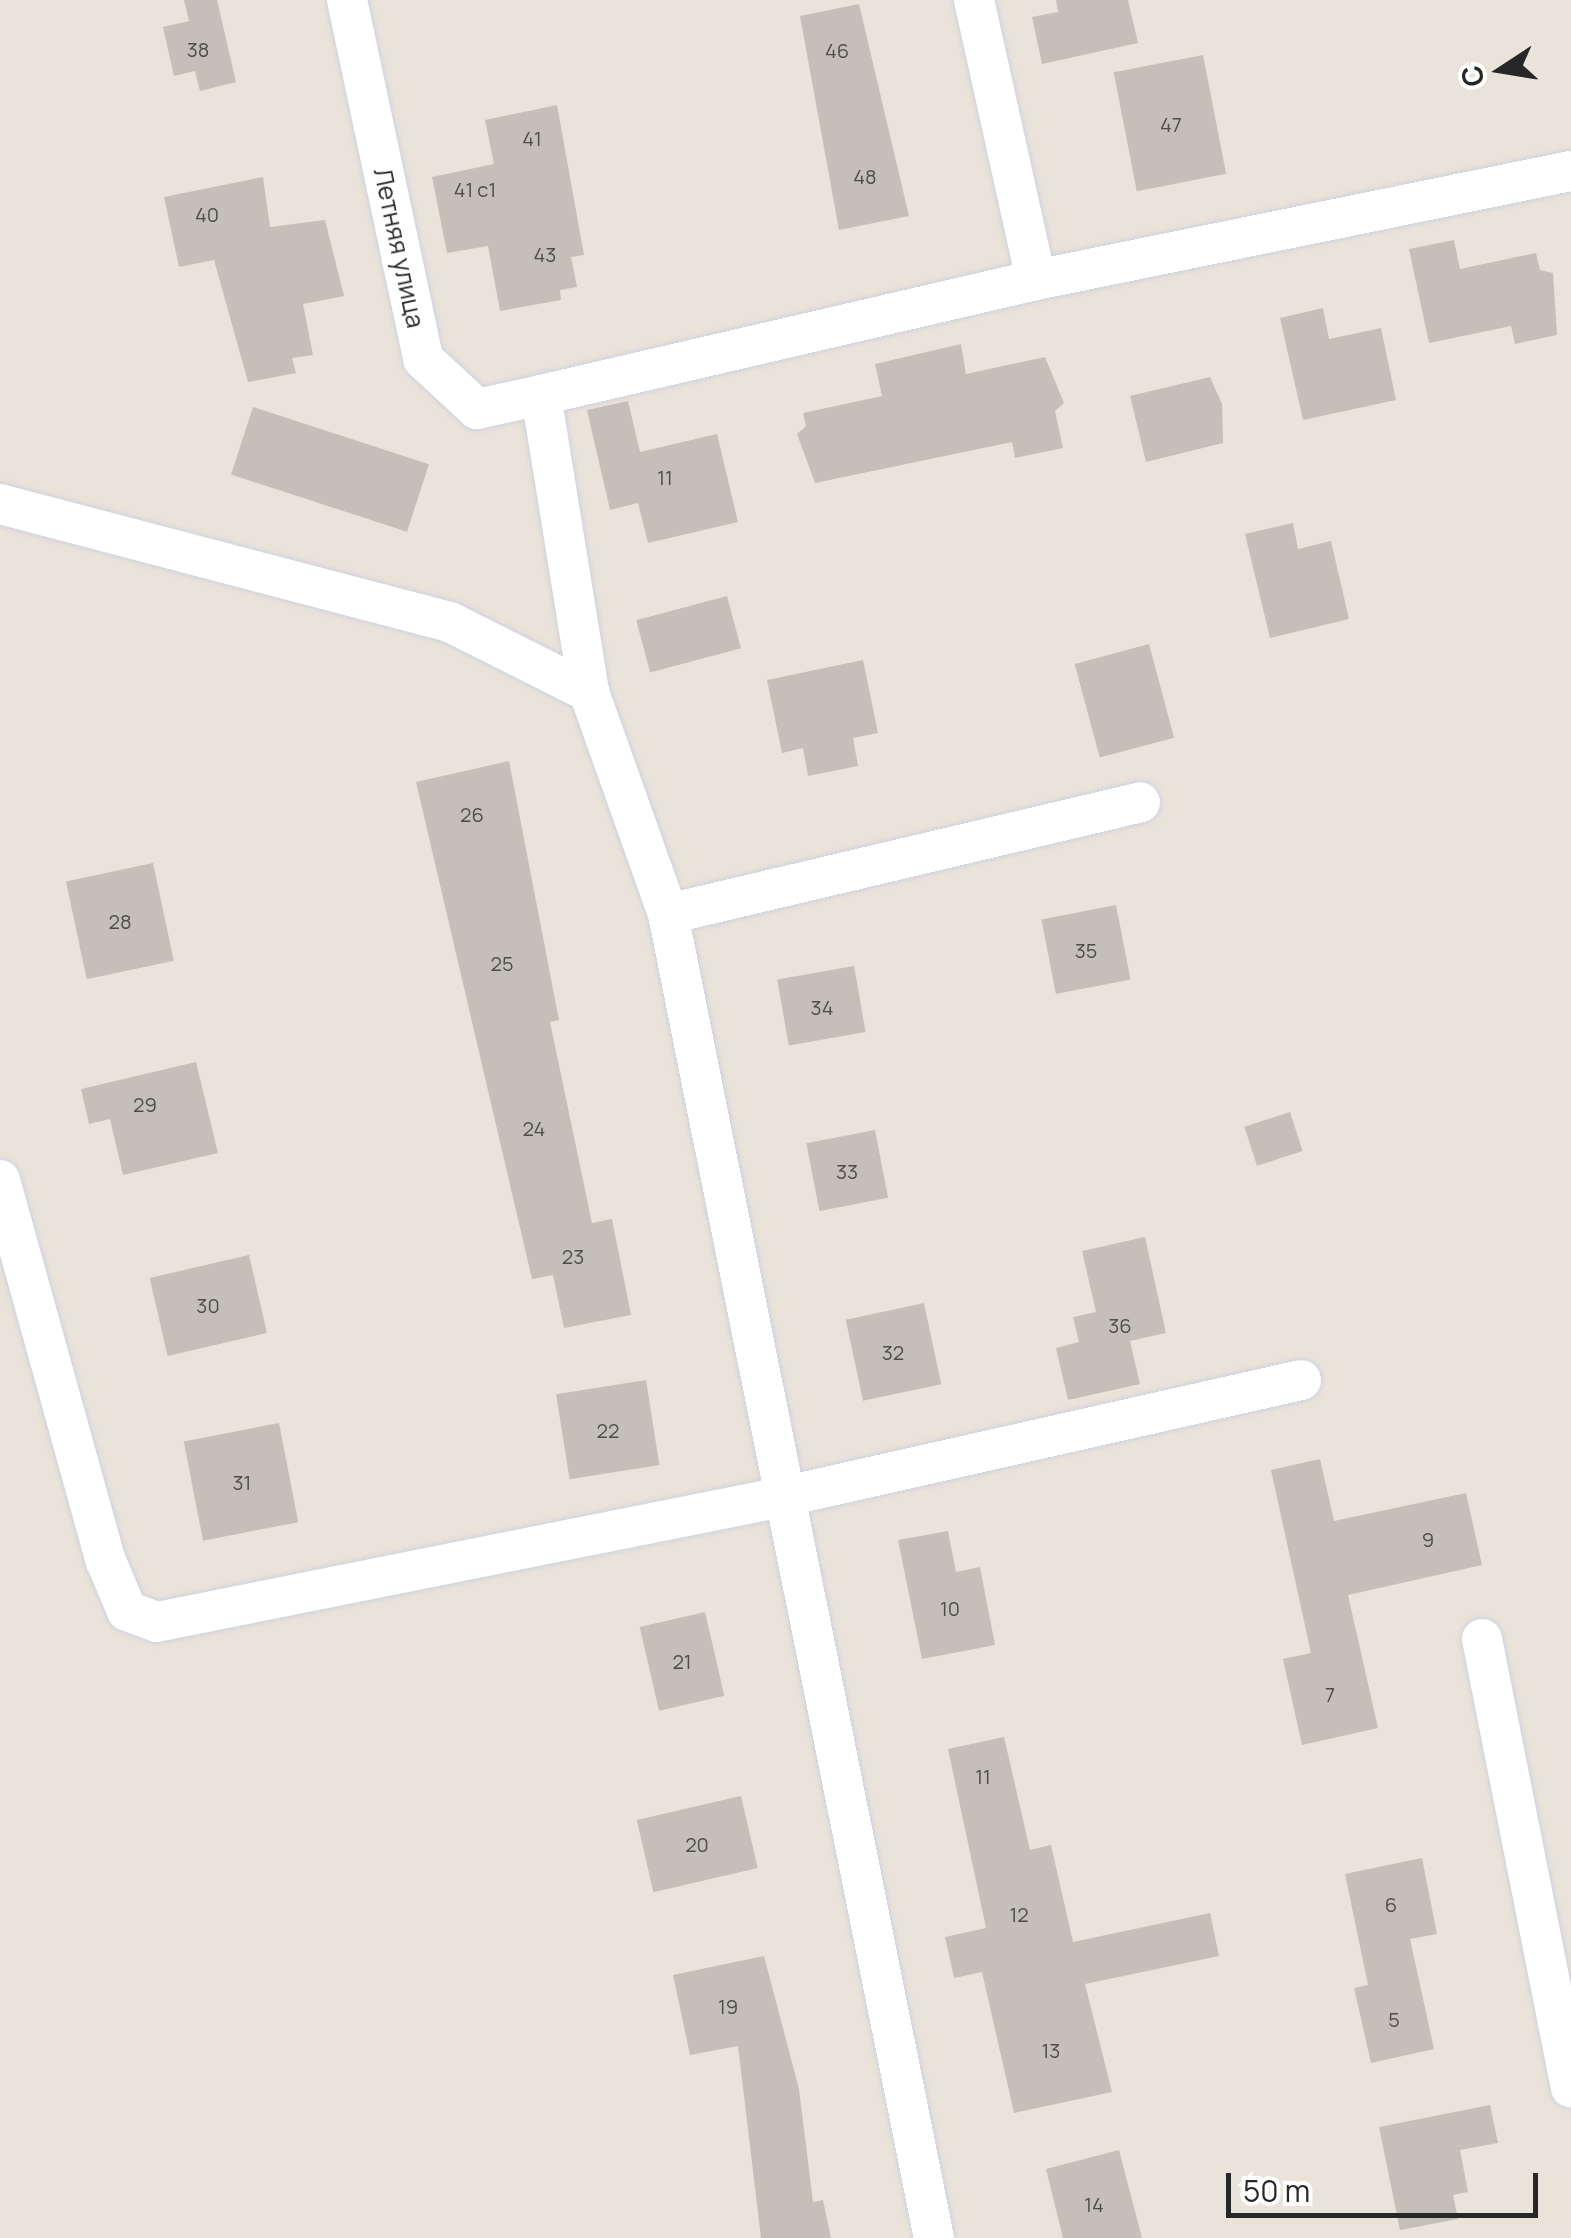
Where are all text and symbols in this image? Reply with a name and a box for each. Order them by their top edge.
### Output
north arrow [1451,20,1551,120]
house number: 38 [187,37,209,61]
house number: 46 [825,38,849,62]
text: С [1451,62,1492,90]
house number: 47 [1160,112,1182,136]
house number: 41 [522,126,542,150]
house number: 48 [853,164,877,188]
street label: Летняя улица [367,165,431,331]
house number: 41 с1 [454,177,496,201]
house number: 40 [195,202,219,226]
house number: 43 [534,242,556,266]
house number: 11 [657,465,673,489]
house number: 26 [460,802,484,826]
house number: 28 [108,909,132,933]
house number: 35 [1075,938,1097,962]
house number: 25 [491,951,513,975]
house number: 34 [811,995,833,1019]
house number: 29 [133,1092,157,1116]
house number: 24 [523,1116,545,1140]
house number: 33 [836,1159,858,1183]
house number: 23 [562,1244,584,1268]
house number: 30 [196,1293,220,1317]
house number: 36 [1108,1313,1132,1337]
house number: 32 [882,1340,904,1364]
house number: 22 [597,1418,619,1442]
house number: 31 [233,1470,251,1494]
house number: 9 [1422,1527,1434,1551]
house number: 10 [940,1596,960,1620]
house number: 21 [672,1649,692,1673]
house number: 7 [1325,1682,1335,1706]
house number: 11 [975,1764,991,1788]
house number: 20 [685,1832,709,1856]
house number: 6 [1385,1892,1397,1916]
house number: 12 [1009,1902,1029,1926]
house number: 19 [718,1994,738,2018]
house number: 5 [1388,2007,1400,2031]
house number: 13 [1042,2038,1060,2062]
scale bar [1231,2153,1544,2215]
text: 50 m [1243,2170,1310,2211]
house number: 14 [1084,2192,1104,2216]

